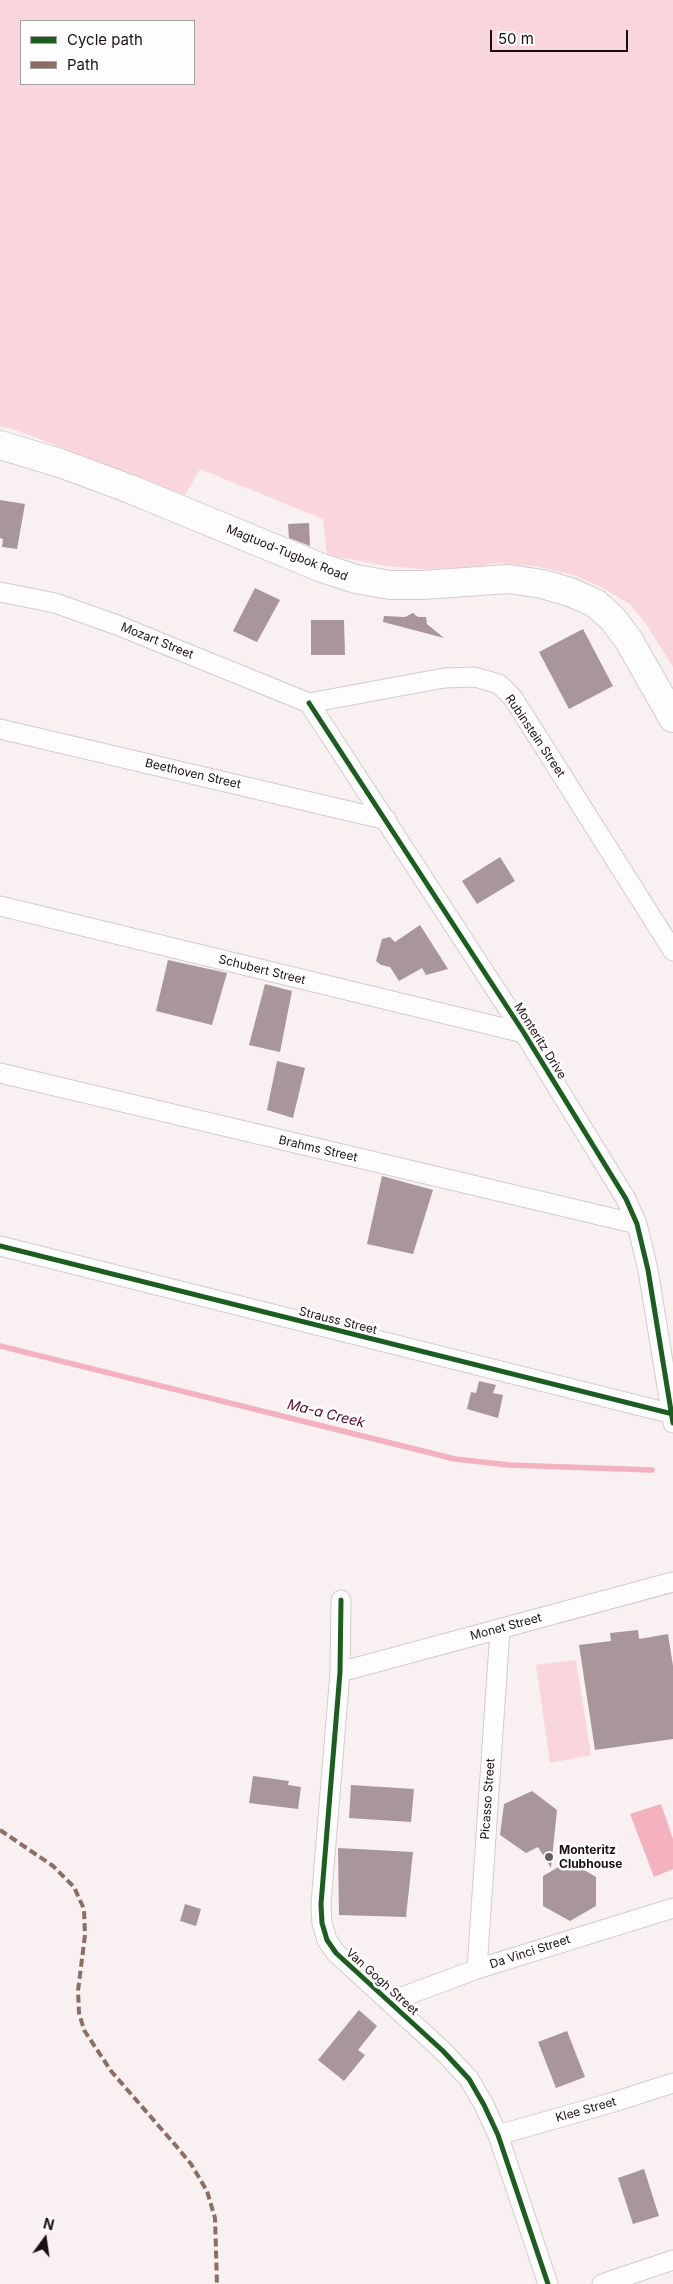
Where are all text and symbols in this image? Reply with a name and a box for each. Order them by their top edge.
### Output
legend [20,20,195,85]
scale bar [493,20,630,52]
text: 50 m [498,29,534,48]
text: Cycle path [67,30,143,49]
text: Path [67,55,99,74]
street label: Magtuod-Tugbok Road [224,522,350,584]
street label: Mozart Street [119,620,195,662]
street label: Rubinstein Street [502,692,568,780]
street label: Beethoven Street [144,756,242,792]
street label: Schubert Street [217,952,307,988]
street label: Monteritz Drive [511,1000,569,1082]
street label: Brahms Street [277,1133,359,1165]
street label: Strauss Street [298,1304,378,1338]
water label: Ma-a Creek [285,1396,367,1432]
street label: Monet Street [469,1611,543,1643]
street label: Picasso Street [478,1758,498,1840]
place label: Monteritz Clubhouse [559,1843,622,1871]
marker: Monteritz Clubhouse [543,1851,555,1863]
street label: Da Vinci Street [488,1932,572,1972]
street label: Van Gogh Street [343,1946,421,2018]
street label: Klee Street [554,2095,618,2125]
north arrow [20,2214,70,2264]
text: N [42,2214,56,2233]

